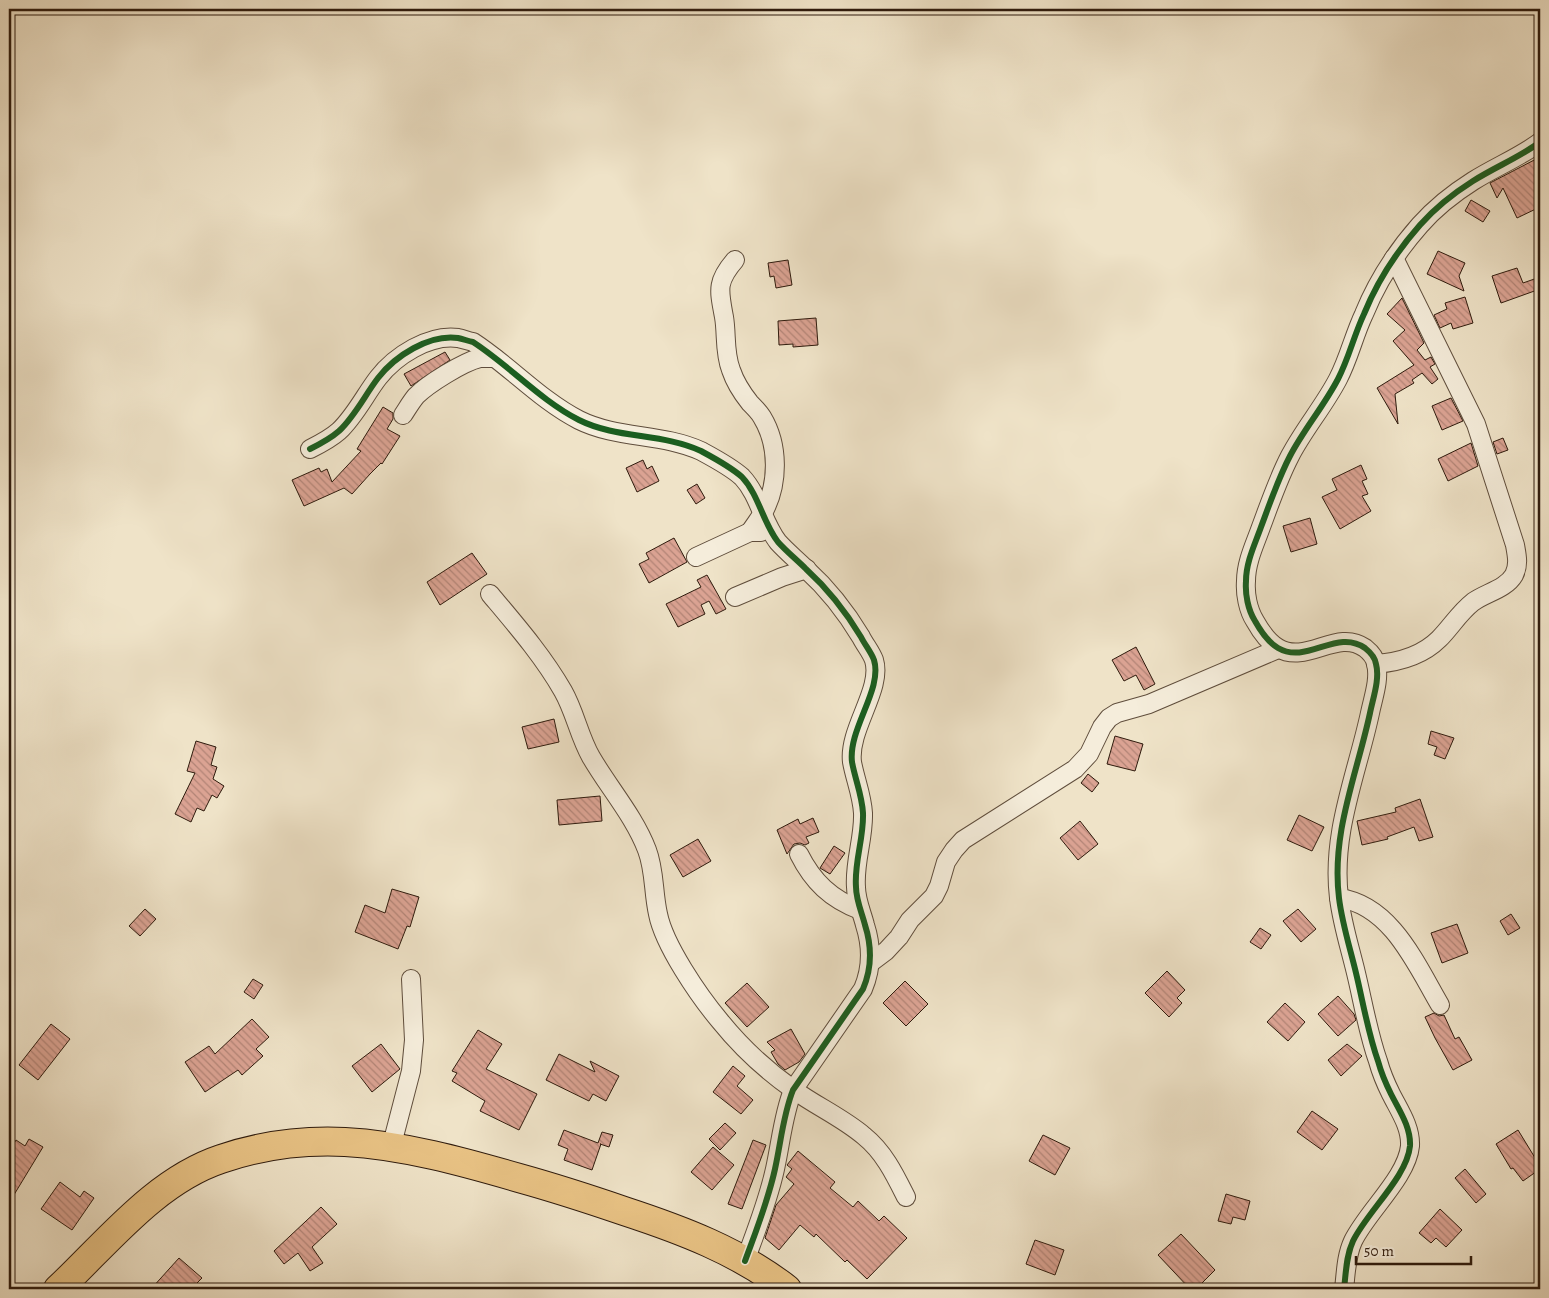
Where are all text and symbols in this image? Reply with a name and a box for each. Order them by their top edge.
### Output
scale bar [1356,1233,1472,1265]
text: 50 m [1364,1241,1394,1261]

